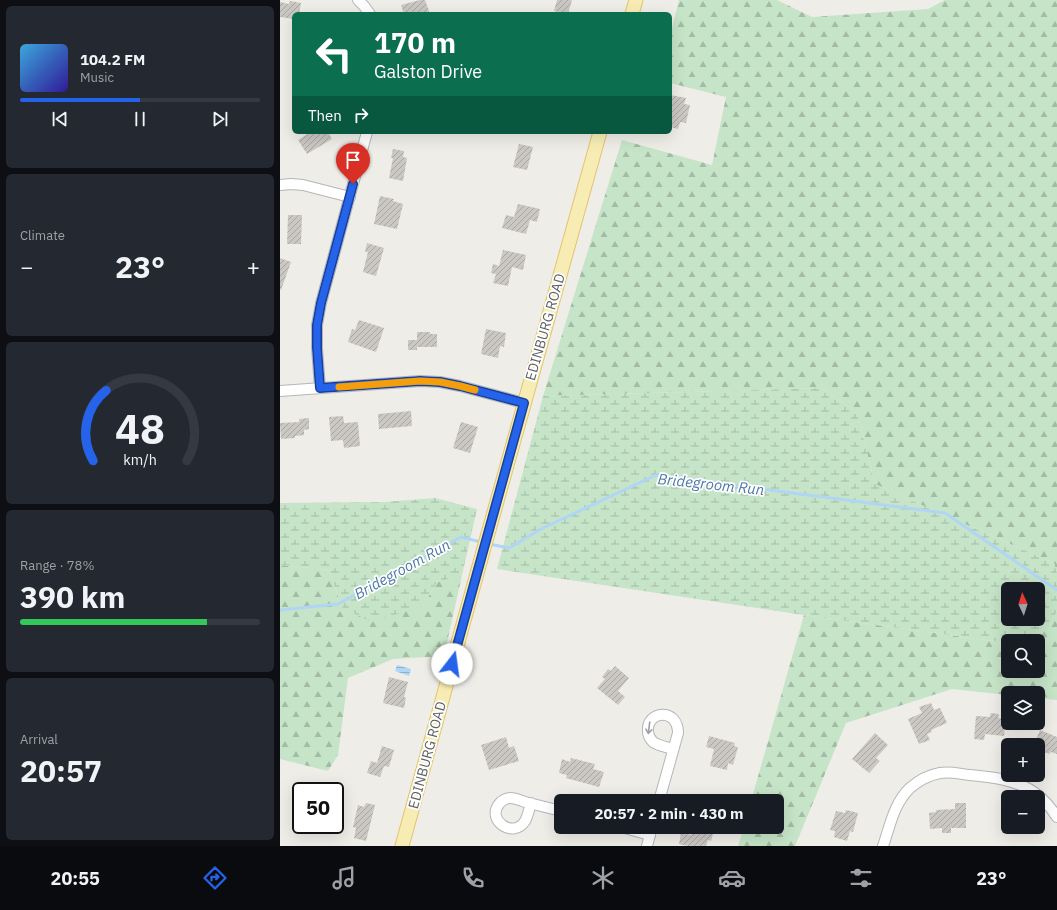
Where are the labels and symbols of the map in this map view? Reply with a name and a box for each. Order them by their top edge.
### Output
pin [336,143,370,184]
street label: EDINBURG ROAD [521,271,569,383]
water label: Bridegroom Run [657,469,765,499]
water label: Bridegroom Run [351,535,453,603]
north arrow [1001,582,1045,626]
position arrow [431,643,473,685]
street label: EDINBURG ROAD [404,699,450,811]
one-way arrow [645,722,653,735]
speed limit sign: 50 [292,782,344,834]

